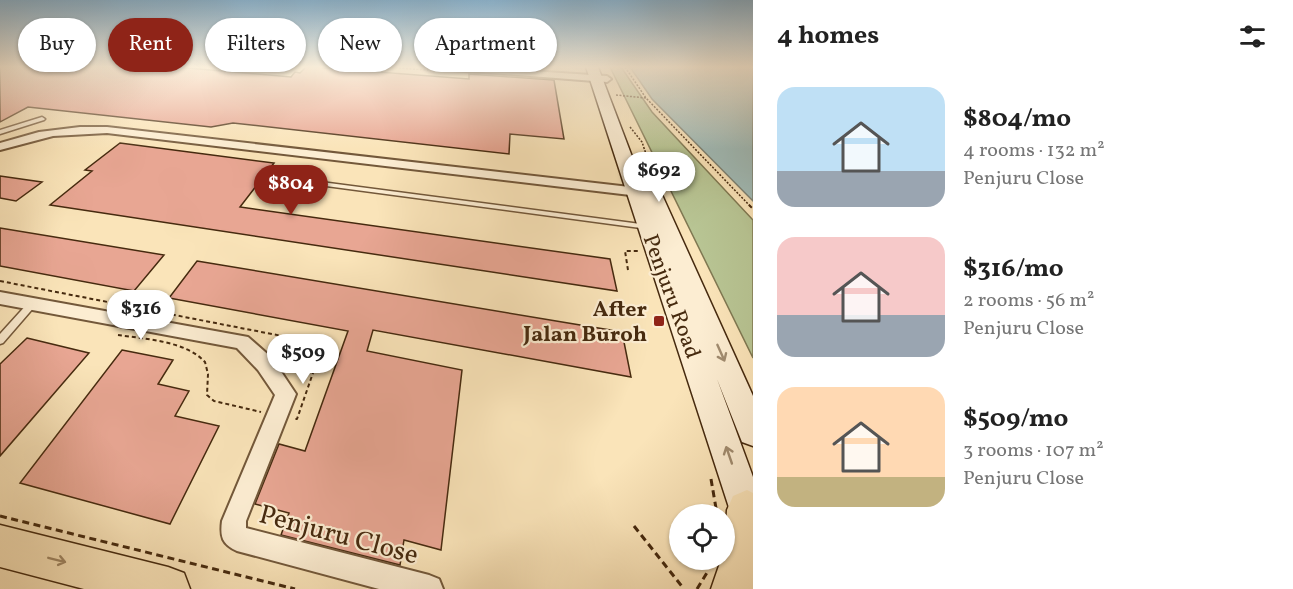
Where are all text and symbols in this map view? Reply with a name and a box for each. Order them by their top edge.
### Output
chip: Buy [18,18,96,72]
chip: Rent [108,18,193,72]
chip: Filters [205,18,306,72]
chip: New [318,18,402,72]
chip: Apartment [414,18,557,72]
text: 4 homes [777,18,879,54]
icon: filters [1236,20,1269,53]
text: $804/mo [963,101,1071,137]
icon: home [825,111,897,183]
text: 4 rooms · 132 m² [963,137,1105,165]
pin: $692 [623,152,695,203]
text: $692 [637,157,681,185]
pin: $804 [255,165,327,216]
text: Penjuru Close [963,165,1084,193]
text: $804 [268,170,314,198]
street label: Penjuru Road [634,230,707,363]
text: $316/mo [963,251,1064,287]
icon: home [825,261,897,333]
text: 2 rooms · 56 m² [963,287,1094,315]
pin: $316 [105,290,177,341]
text: $316 [121,295,161,323]
place label: After Jalan Buroh [522,295,648,351]
marker: After Jalan Buroh [652,314,666,328]
text: Penjuru Close [963,315,1084,343]
pin: $509 [267,334,339,385]
text: $509 [281,339,325,367]
one-way arrow [715,344,727,362]
text: $509/mo [963,401,1068,437]
icon: home [825,411,897,483]
text: 3 rooms · 107 m² [963,437,1104,465]
one-way arrow [722,446,733,465]
text: Penjuru Close [963,465,1084,493]
street label: Penjuru Close [255,496,422,575]
map controls [669,504,735,570]
button: locate [669,504,735,570]
one-way arrow [47,555,66,567]

